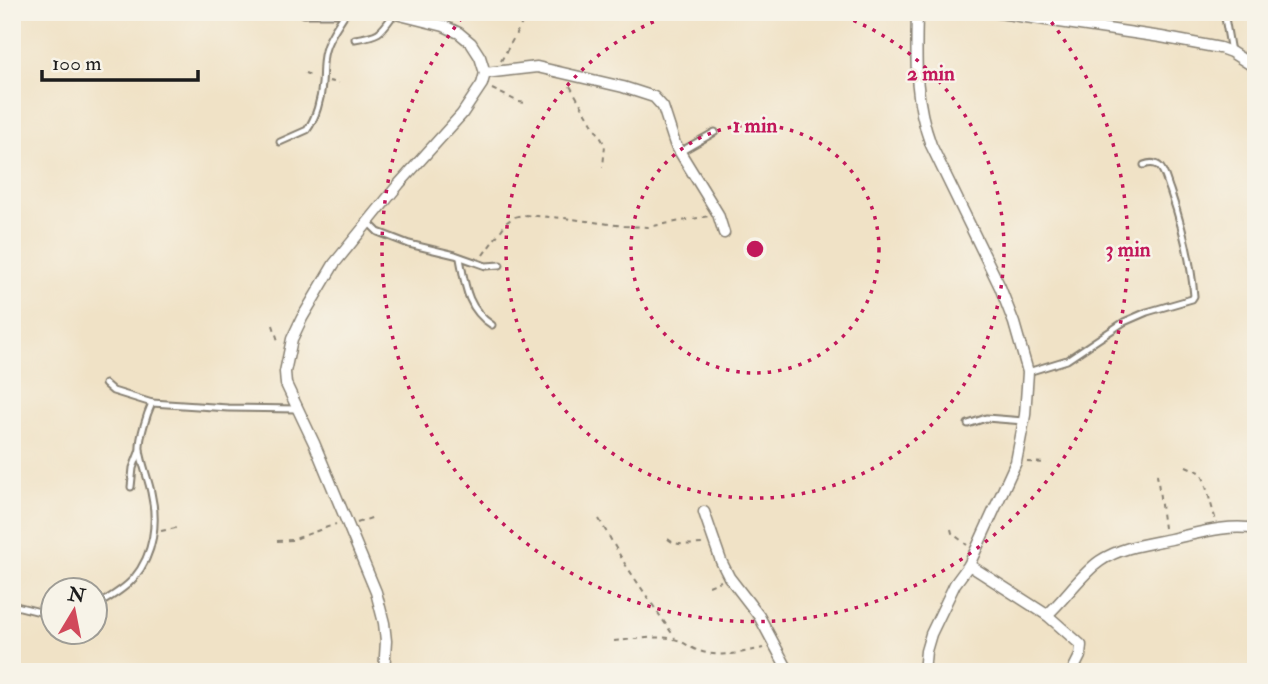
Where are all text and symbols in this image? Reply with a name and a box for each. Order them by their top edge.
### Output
scale bar [42,38,198,82]
text: 100 m [52,50,102,77]
text: 2 min [907,60,955,87]
text: 1 min [733,112,777,139]
text: 3 min [1105,236,1151,263]
centre of rings [743,237,767,261]
north arrow [38,576,108,646]
text: N [65,582,88,609]

